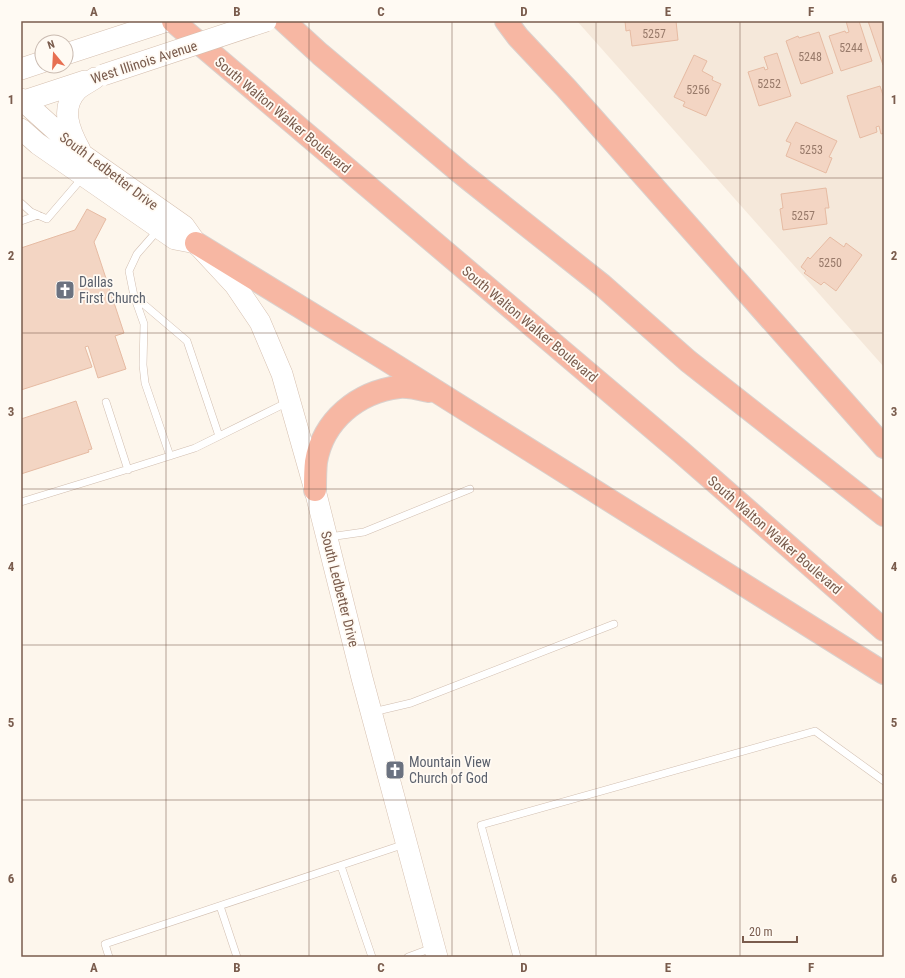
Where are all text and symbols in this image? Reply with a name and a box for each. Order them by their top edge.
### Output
text: A [90,4,98,19]
text: B [233,4,241,19]
text: C [377,4,385,19]
text: D [520,4,528,19]
text: E [665,4,672,19]
text: F [808,4,814,19]
house number: 5257 [642,27,666,41]
north arrow [34,34,74,74]
street label: West Illinois Avenue [89,37,200,87]
text: N [46,38,57,52]
house number: 5244 [839,41,863,55]
house number: 5248 [798,50,822,64]
street label: South Walton Walker Boulevard [212,54,354,176]
house number: 5252 [757,77,781,91]
house number: 5256 [686,83,710,97]
text: 1 [8,92,14,107]
text: 1 [891,92,897,107]
street label: South Ledbetter Drive [57,129,162,213]
house number: 5253 [799,143,823,157]
house number: 5257 [791,209,815,223]
text: 2 [8,248,15,263]
text: 2 [891,248,898,263]
house number: 5250 [818,256,842,270]
street label: South Walton Walker Boulevard [459,263,601,385]
place label: Dallas First Church [79,274,146,306]
church icon: Dallas First Church [54,279,76,301]
text: 3 [8,404,14,419]
text: 3 [891,404,897,419]
street label: South Walton Walker Boulevard [705,473,845,597]
street label: South Ledbetter Drive [318,529,362,649]
text: 4 [8,559,15,574]
text: 4 [891,559,898,574]
text: 5 [8,715,15,730]
text: 5 [891,715,898,730]
place label: Mountain View Church of God [409,754,491,786]
church icon: Mountain View Church of God [384,759,406,781]
text: 6 [8,871,15,886]
text: 6 [891,871,898,886]
scale bar [743,918,797,944]
text: 20 m [749,925,773,939]
text: A [90,960,98,975]
text: B [233,960,241,975]
text: C [377,960,385,975]
text: D [520,960,528,975]
text: E [665,960,672,975]
text: F [808,960,814,975]

